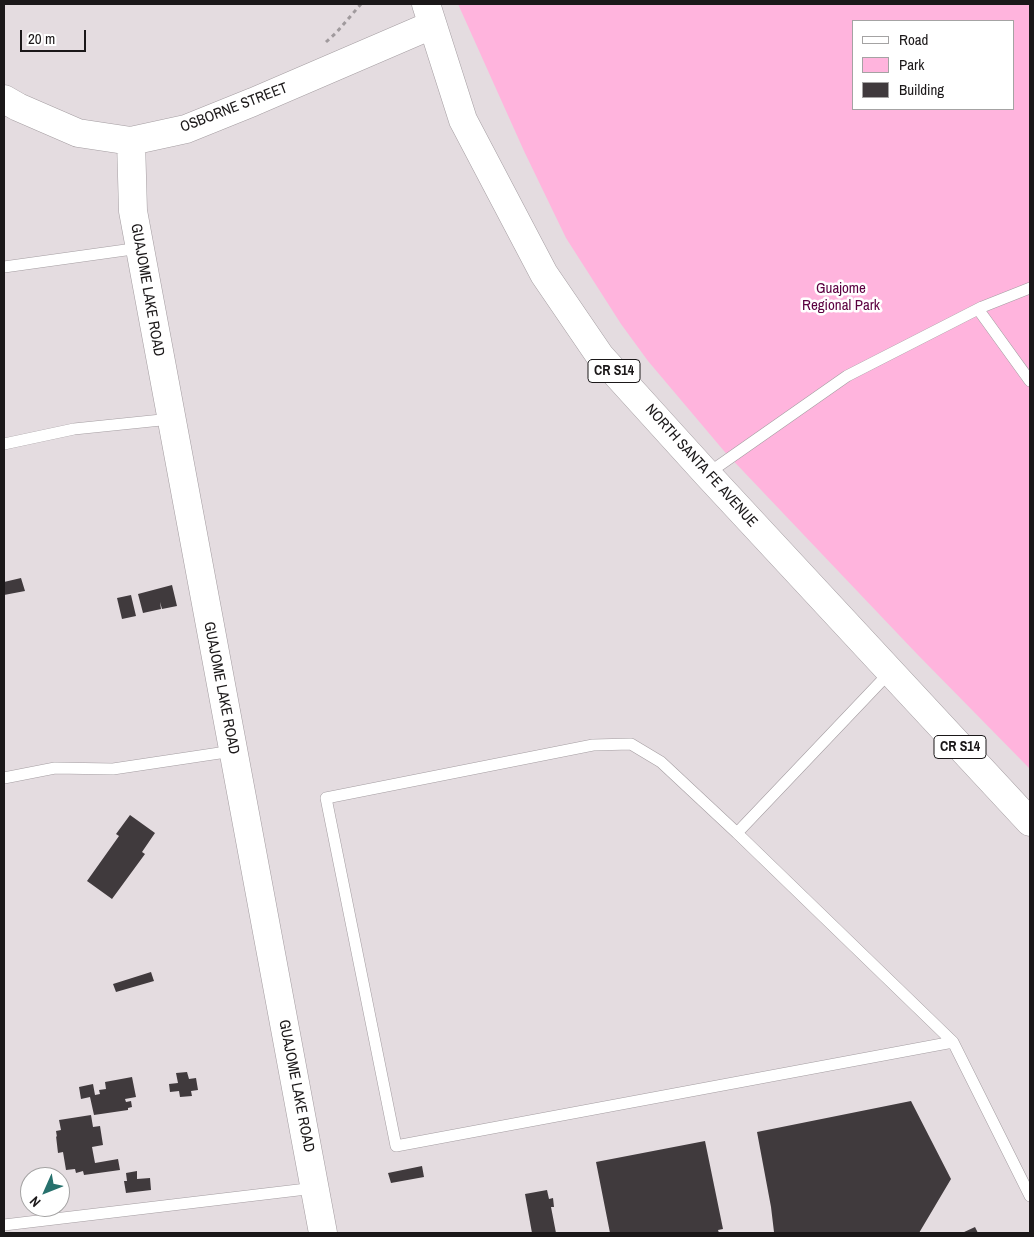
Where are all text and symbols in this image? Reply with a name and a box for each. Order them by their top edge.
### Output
scale bar [22,20,89,52]
legend [852,20,1014,110]
text: 20 m [28,28,55,49]
text: Road [899,29,928,50]
text: Park [899,54,924,75]
street label: OSBORNE STREET [178,79,290,137]
text: Building [899,79,944,100]
street label: GUAJOME LAKE ROAD [126,222,168,358]
park label: Guajome Regional Park [802,280,880,315]
road number: CR S14 [588,360,640,382]
street label: NORTH SANTA FE AVENUE [641,401,761,531]
street label: GUAJOME LAKE ROAD [199,620,243,756]
road number: CR S14 [934,736,986,759]
street label: GUAJOME LAKE ROAD [274,1018,318,1154]
north arrow [20,1167,70,1217]
text: N [26,1192,44,1211]

